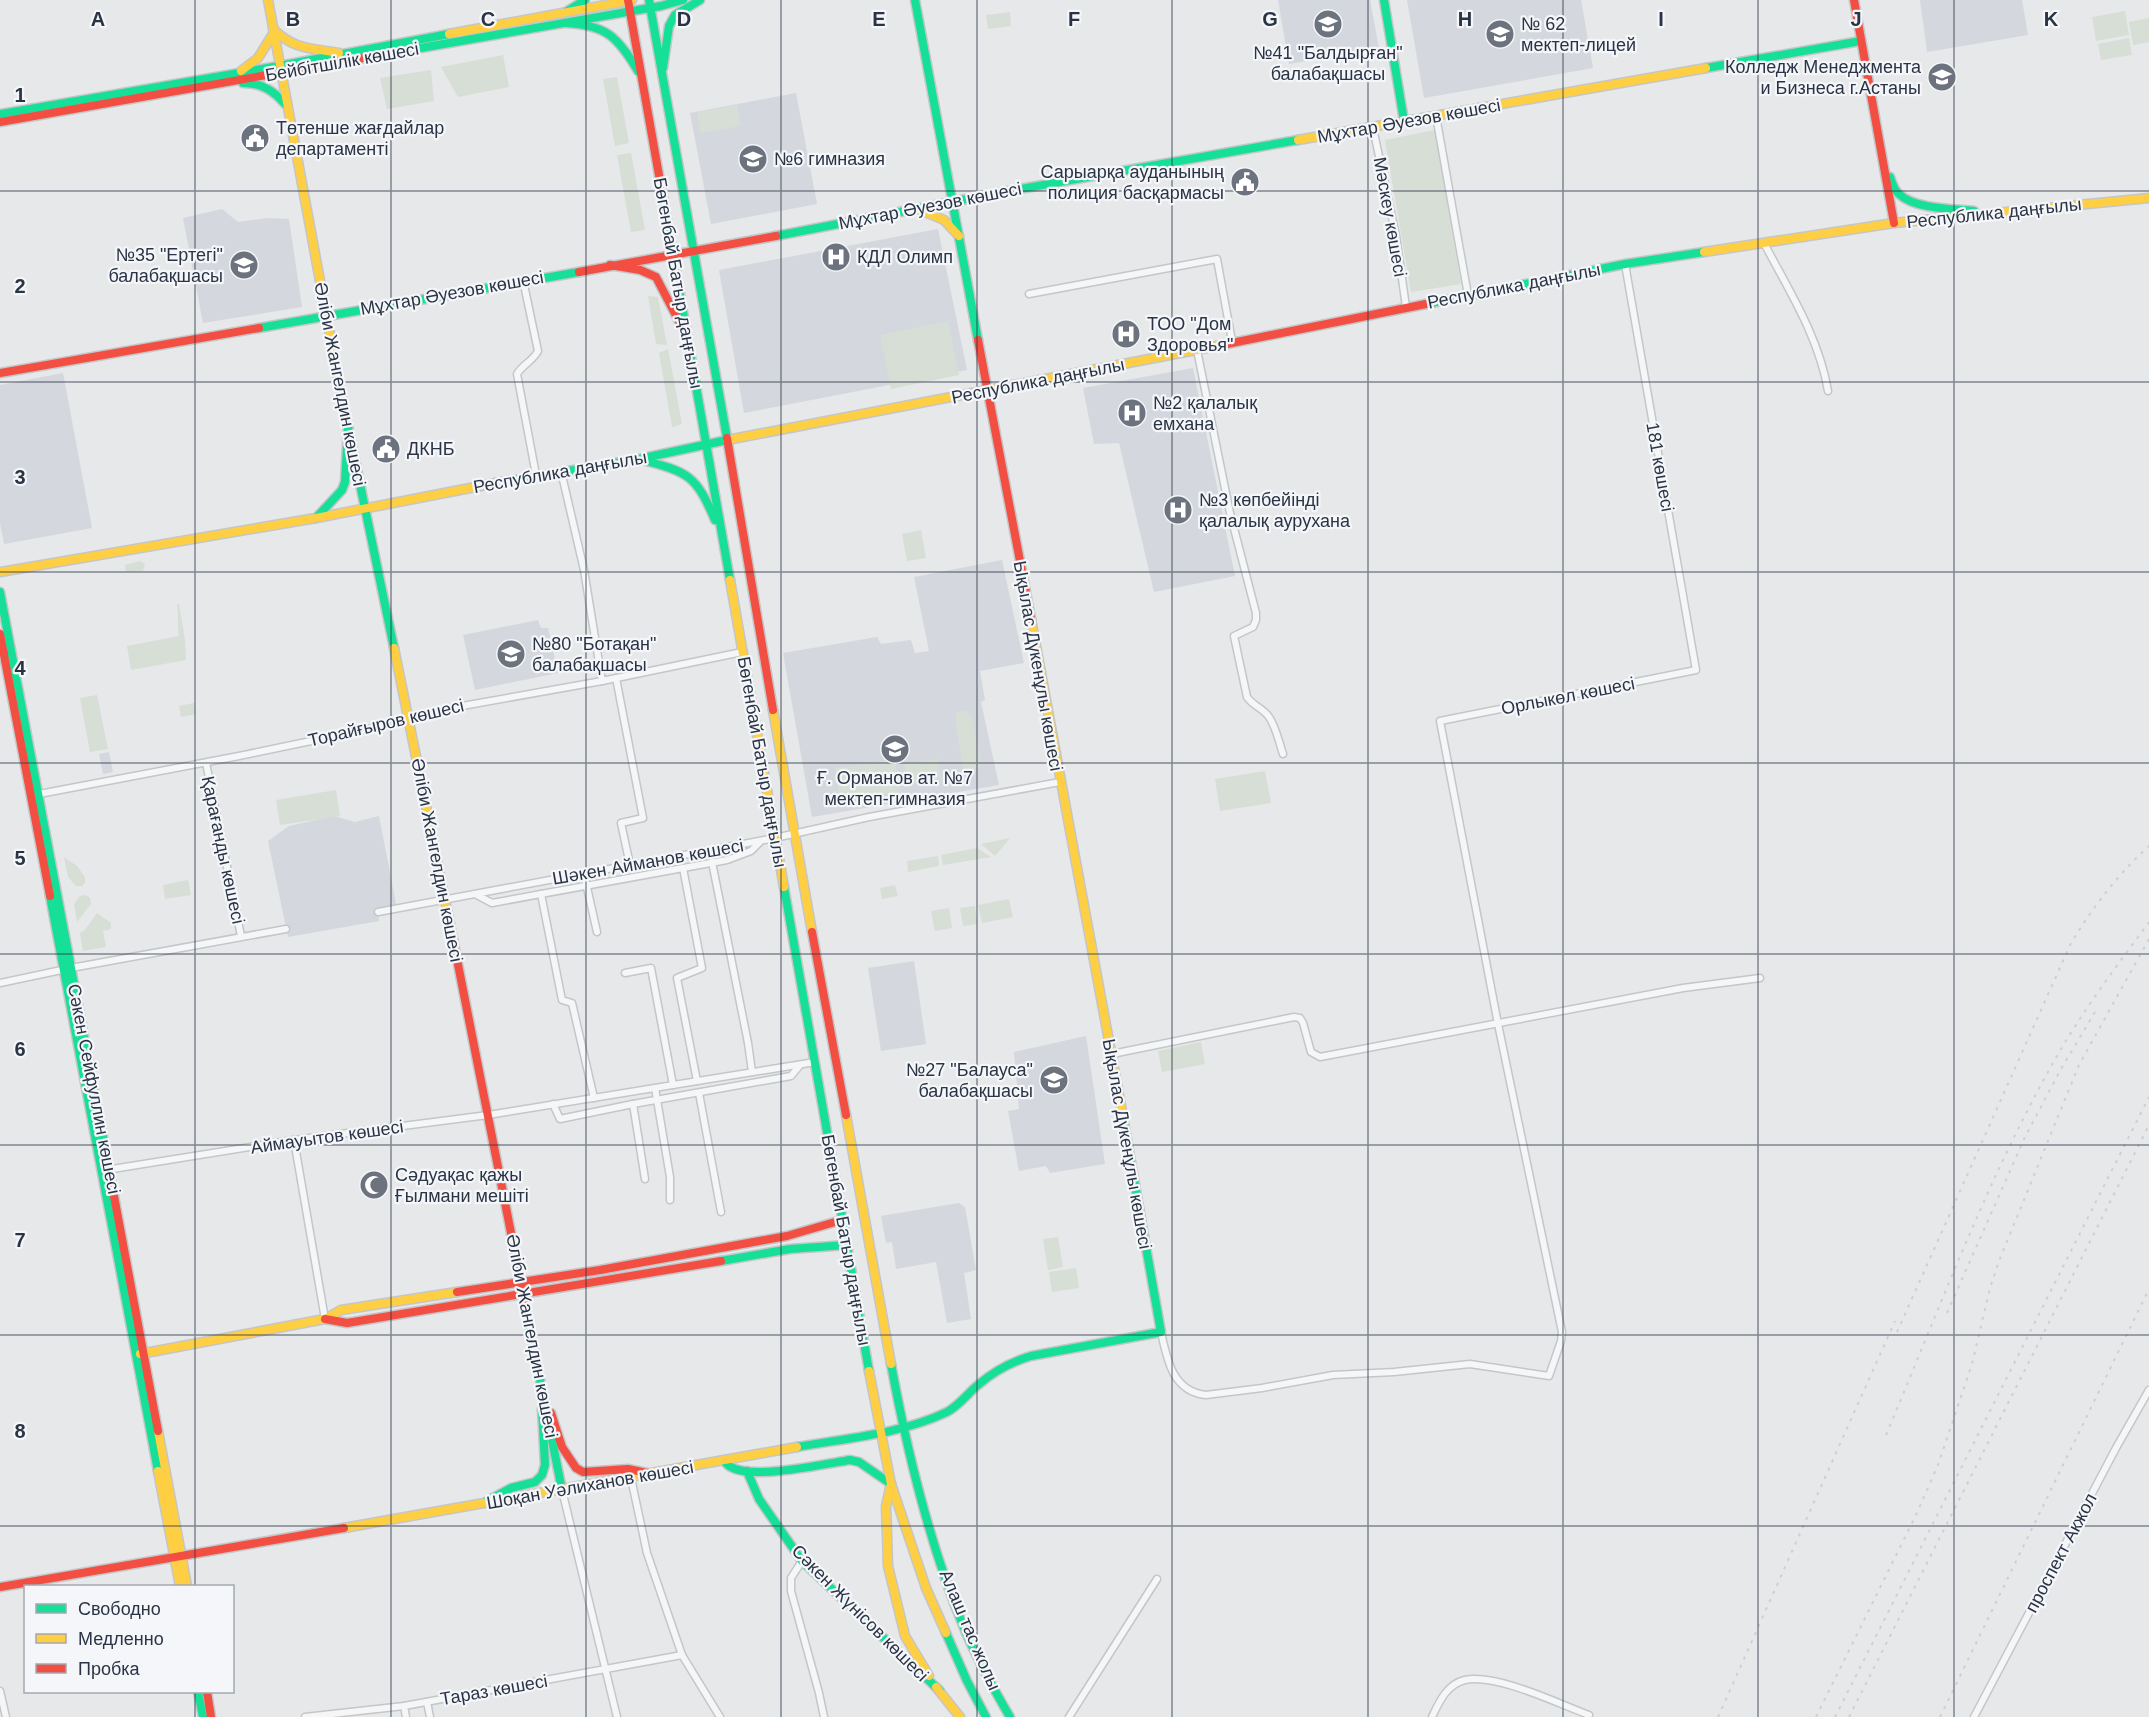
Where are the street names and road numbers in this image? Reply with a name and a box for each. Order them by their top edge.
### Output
street label: Бейбітшілік көшесі [264,39,420,85]
street label: Мұхтар Әуезов көшесі [1316,95,1502,147]
street label: Мәскеу көшесі [1370,156,1410,278]
street label: Бөгенбай Батыр даңғылы [650,176,706,390]
street label: Мұхтар Әуезов көшесі [837,178,1023,234]
street label: Республика даңғылы [1905,194,2083,232]
street label: Республика даңғылы [1426,259,1602,313]
street label: Мұхтар Әуезов көшесі [359,267,545,319]
street label: Әліби Жангелдин көшесі [310,280,370,488]
street label: Республика даңғылы [950,354,1126,408]
street label: 181 көшесі [1642,421,1678,513]
street label: Республика даңғылы [472,447,648,497]
street label: Ықылас Дүкенұлы көшесі [1010,559,1066,773]
street label: Бөгенбай Батыр даңғылы [734,655,790,869]
street label: Орлыкөл көшесі [1500,673,1636,719]
street label: Торайғыров көшесі [306,695,466,751]
street label: Әліби Жангелдин көшесі [407,756,467,964]
street label: Қарағанды көшесі [198,774,248,926]
street label: Шәкен Айманов көшесі [551,835,745,889]
street label: Сәкен Сейфуллин көшесі [64,982,124,1196]
street label: Ықылас Дүкенұлы көшесі [1099,1037,1155,1251]
street label: Аймауытов көшесі [249,1116,405,1158]
street label: Бөгенбай Батыр даңғылы [818,1133,874,1347]
street label: Әліби Жангелдин көшесі [502,1232,562,1440]
street label: Шоқан Уәлиханов көшесі [485,1457,695,1513]
street label: проспект Акжол [2021,1490,2101,1616]
street label: Сәкен Жүнісов көшесі [788,1541,932,1685]
street label: Алаш тас жолы [936,1567,1004,1693]
street label: Тараз көшесі [439,1671,549,1709]

